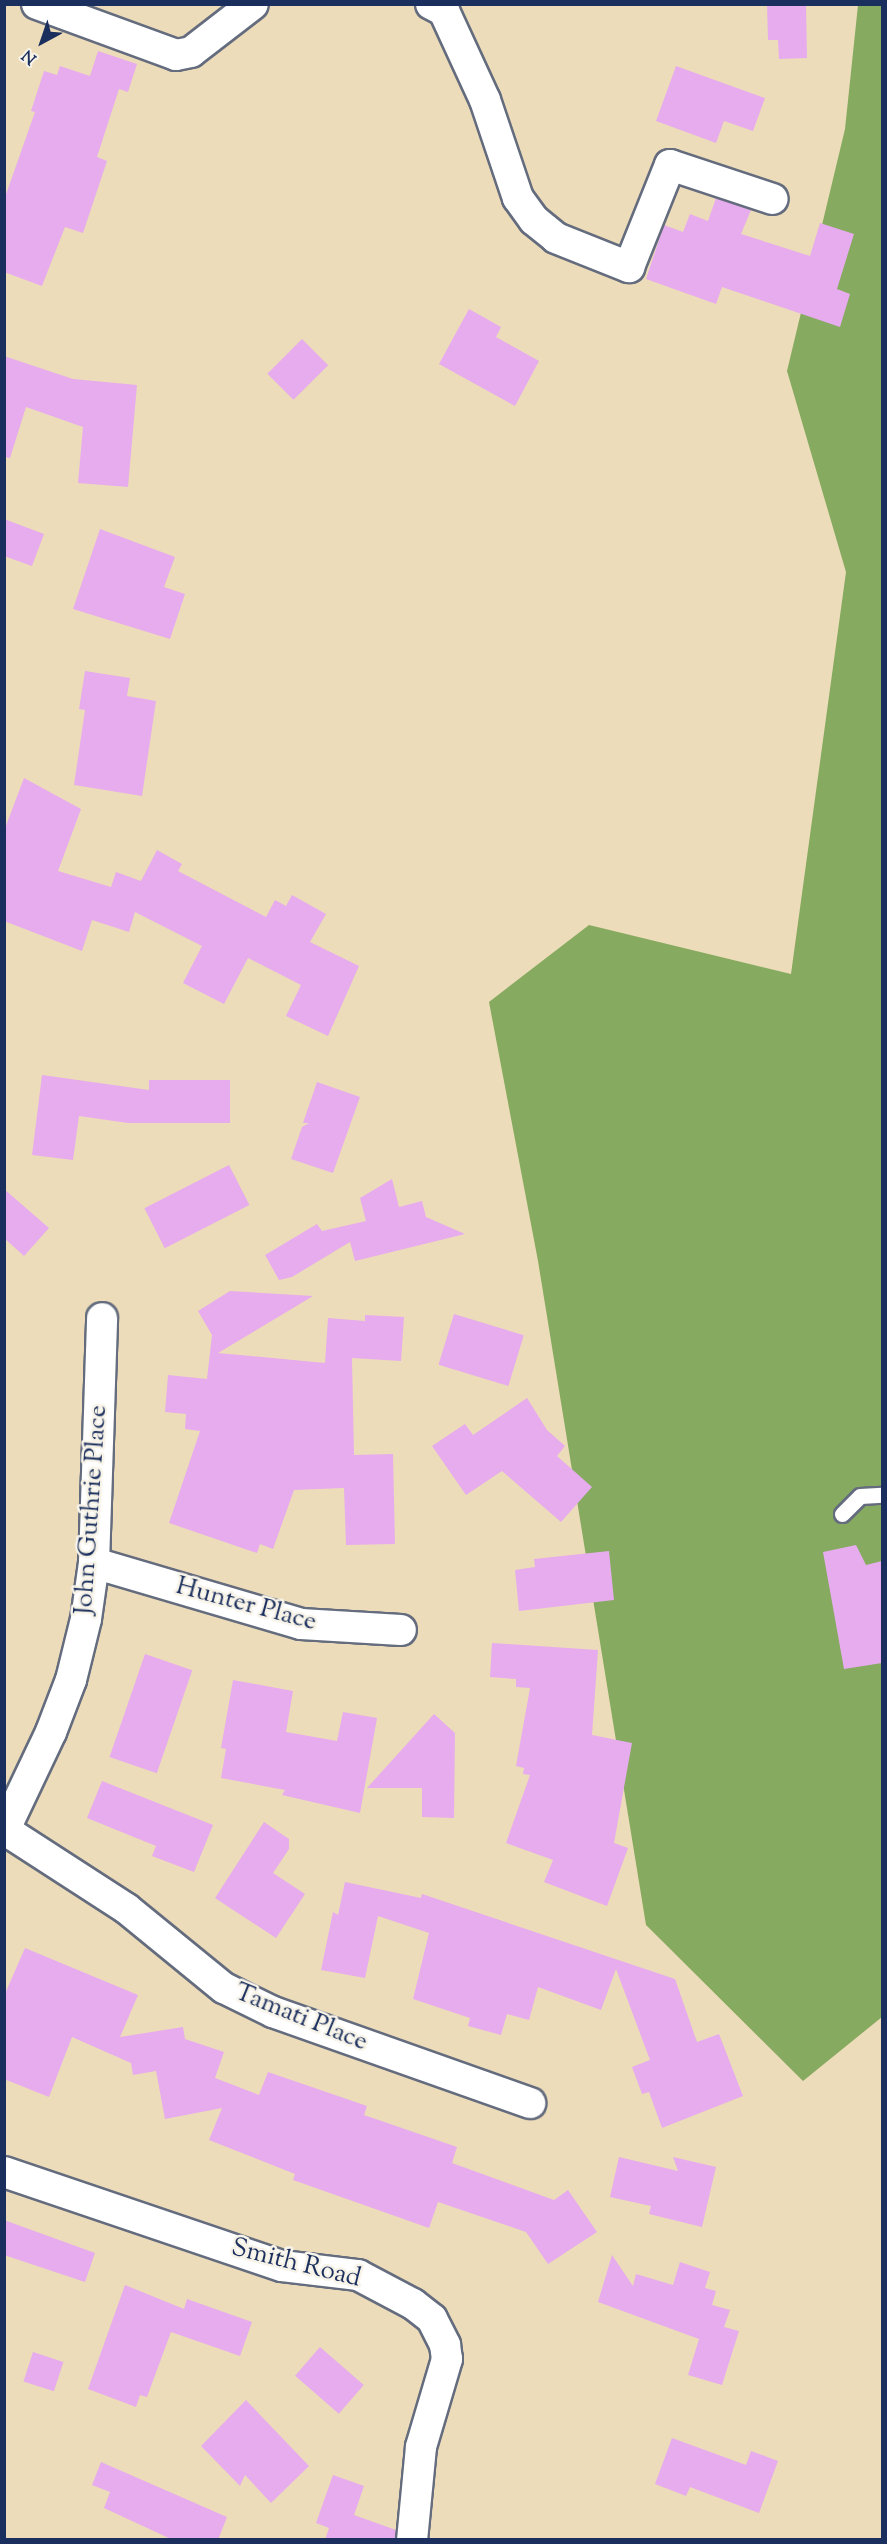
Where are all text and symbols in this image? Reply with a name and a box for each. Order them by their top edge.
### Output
north arrow [12,12,72,72]
text: N [18,43,42,69]
street label: John Guthrie Place [69,1404,115,1616]
street label: Hunter Place [172,1571,320,1639]
street label: Tamati Place [230,1977,372,2059]
street label: Smith Road [228,2233,364,2295]

